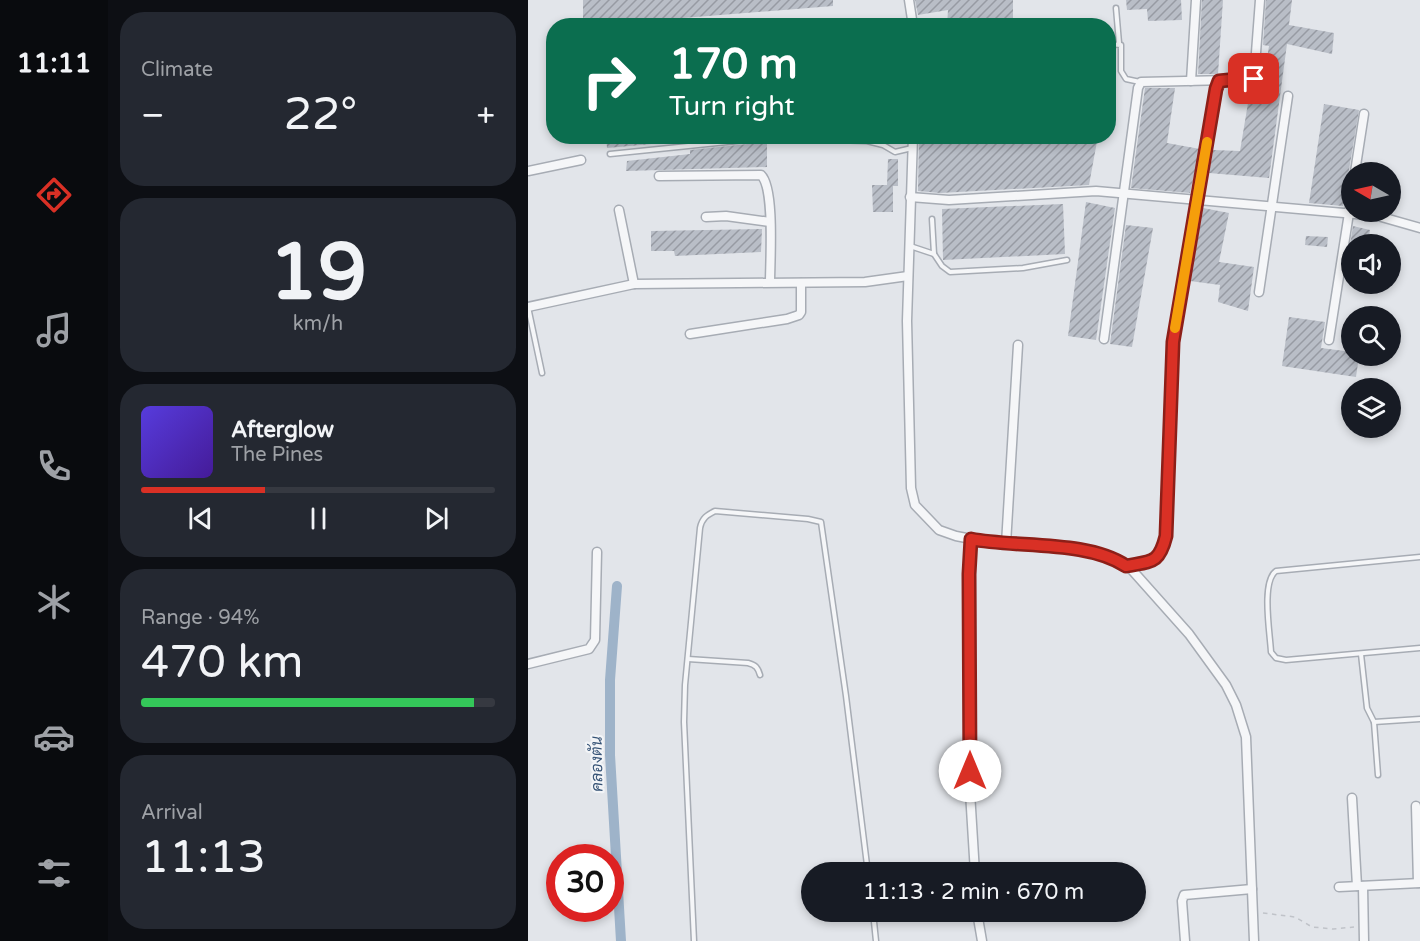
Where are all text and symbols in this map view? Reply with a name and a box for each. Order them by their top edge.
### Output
text: 170 m [669,39,798,90]
icon: right [570,42,648,120]
text: 11:11 [17,47,91,80]
pin [1228,53,1279,104]
text: Climate [141,58,213,82]
icon: arrive [1237,62,1270,95]
text: 22° [284,88,357,142]
text: Turn right [669,90,795,123]
text: − [141,96,165,135]
text: + [476,96,495,135]
north arrow [1341,162,1401,222]
map controls [1341,162,1401,438]
icon: directions [33,174,75,216]
text: 19 [269,226,367,320]
button: sound [1341,234,1401,294]
button: search [1341,306,1401,366]
icon: music [33,309,75,351]
text: km/h [293,312,343,336]
button: layers [1341,378,1401,438]
text: Afterglow [231,417,334,443]
text: The Pines [231,443,323,467]
icon: phone [33,445,75,487]
icon: previous [184,502,217,535]
icon: pause [302,502,335,535]
icon: next [420,502,453,535]
icon: climate [33,581,75,623]
text: Range · 94% [141,606,260,630]
text: 470 km [141,636,303,690]
icon: car [33,716,75,758]
water label: คลองตัน [586,736,607,792]
position arrow [938,739,1002,803]
text: Arrival [141,801,203,825]
text: 11:13 [141,831,266,885]
speed limit sign: 30 [546,844,624,922]
icon: filters [33,852,75,894]
text: 11:13 · 2 min · 670 m [863,879,1084,905]

